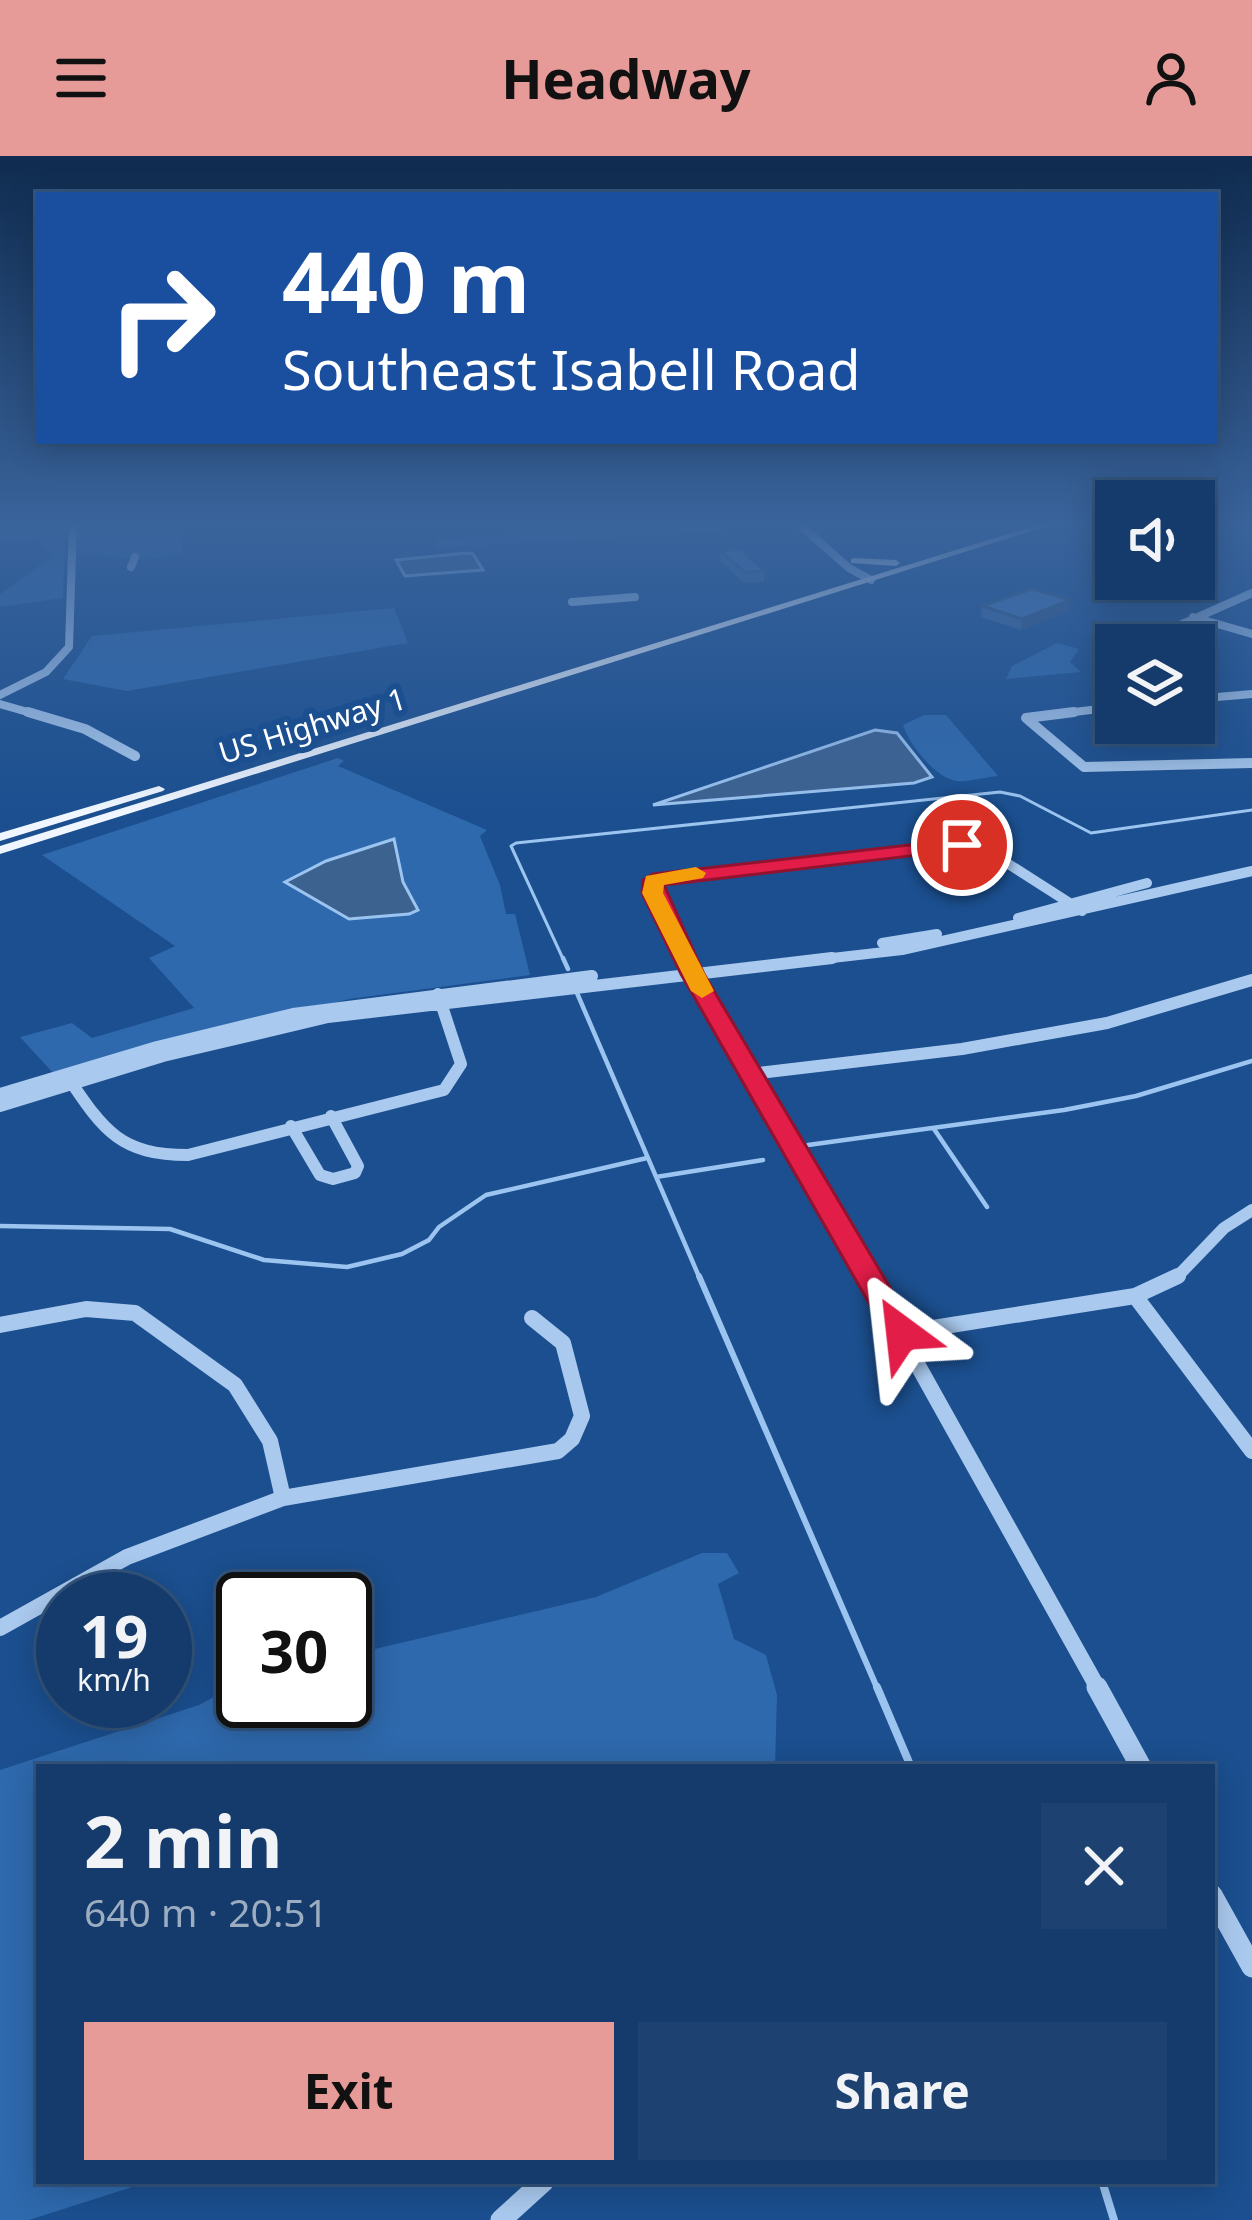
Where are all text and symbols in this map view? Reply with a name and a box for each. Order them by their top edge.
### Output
text: Headway [501,41,751,115]
icon: menu [48,45,114,111]
icon: person [1138,45,1204,111]
text: 440 m [282,223,530,338]
icon: right [84,240,240,396]
text: Southeast Isabell Road [282,332,861,406]
map controls [1095,480,1215,744]
button: sound [1095,480,1215,600]
button: layers [1095,624,1215,744]
street label: US Highway 1 [213,677,411,773]
pin [911,794,1013,896]
icon: arrive [929,812,995,878]
position arrow [839,1270,965,1396]
speed limit sign: 30 [216,1572,372,1728]
text: 19 [80,1594,148,1676]
text: km/h [77,1659,151,1700]
text: 2 min [84,1791,282,1889]
button: close [1041,1803,1167,1929]
text: 640 m · 20:51 [84,1885,328,1938]
button: Exit [84,2022,614,2160]
button: Share [638,2022,1167,2160]

